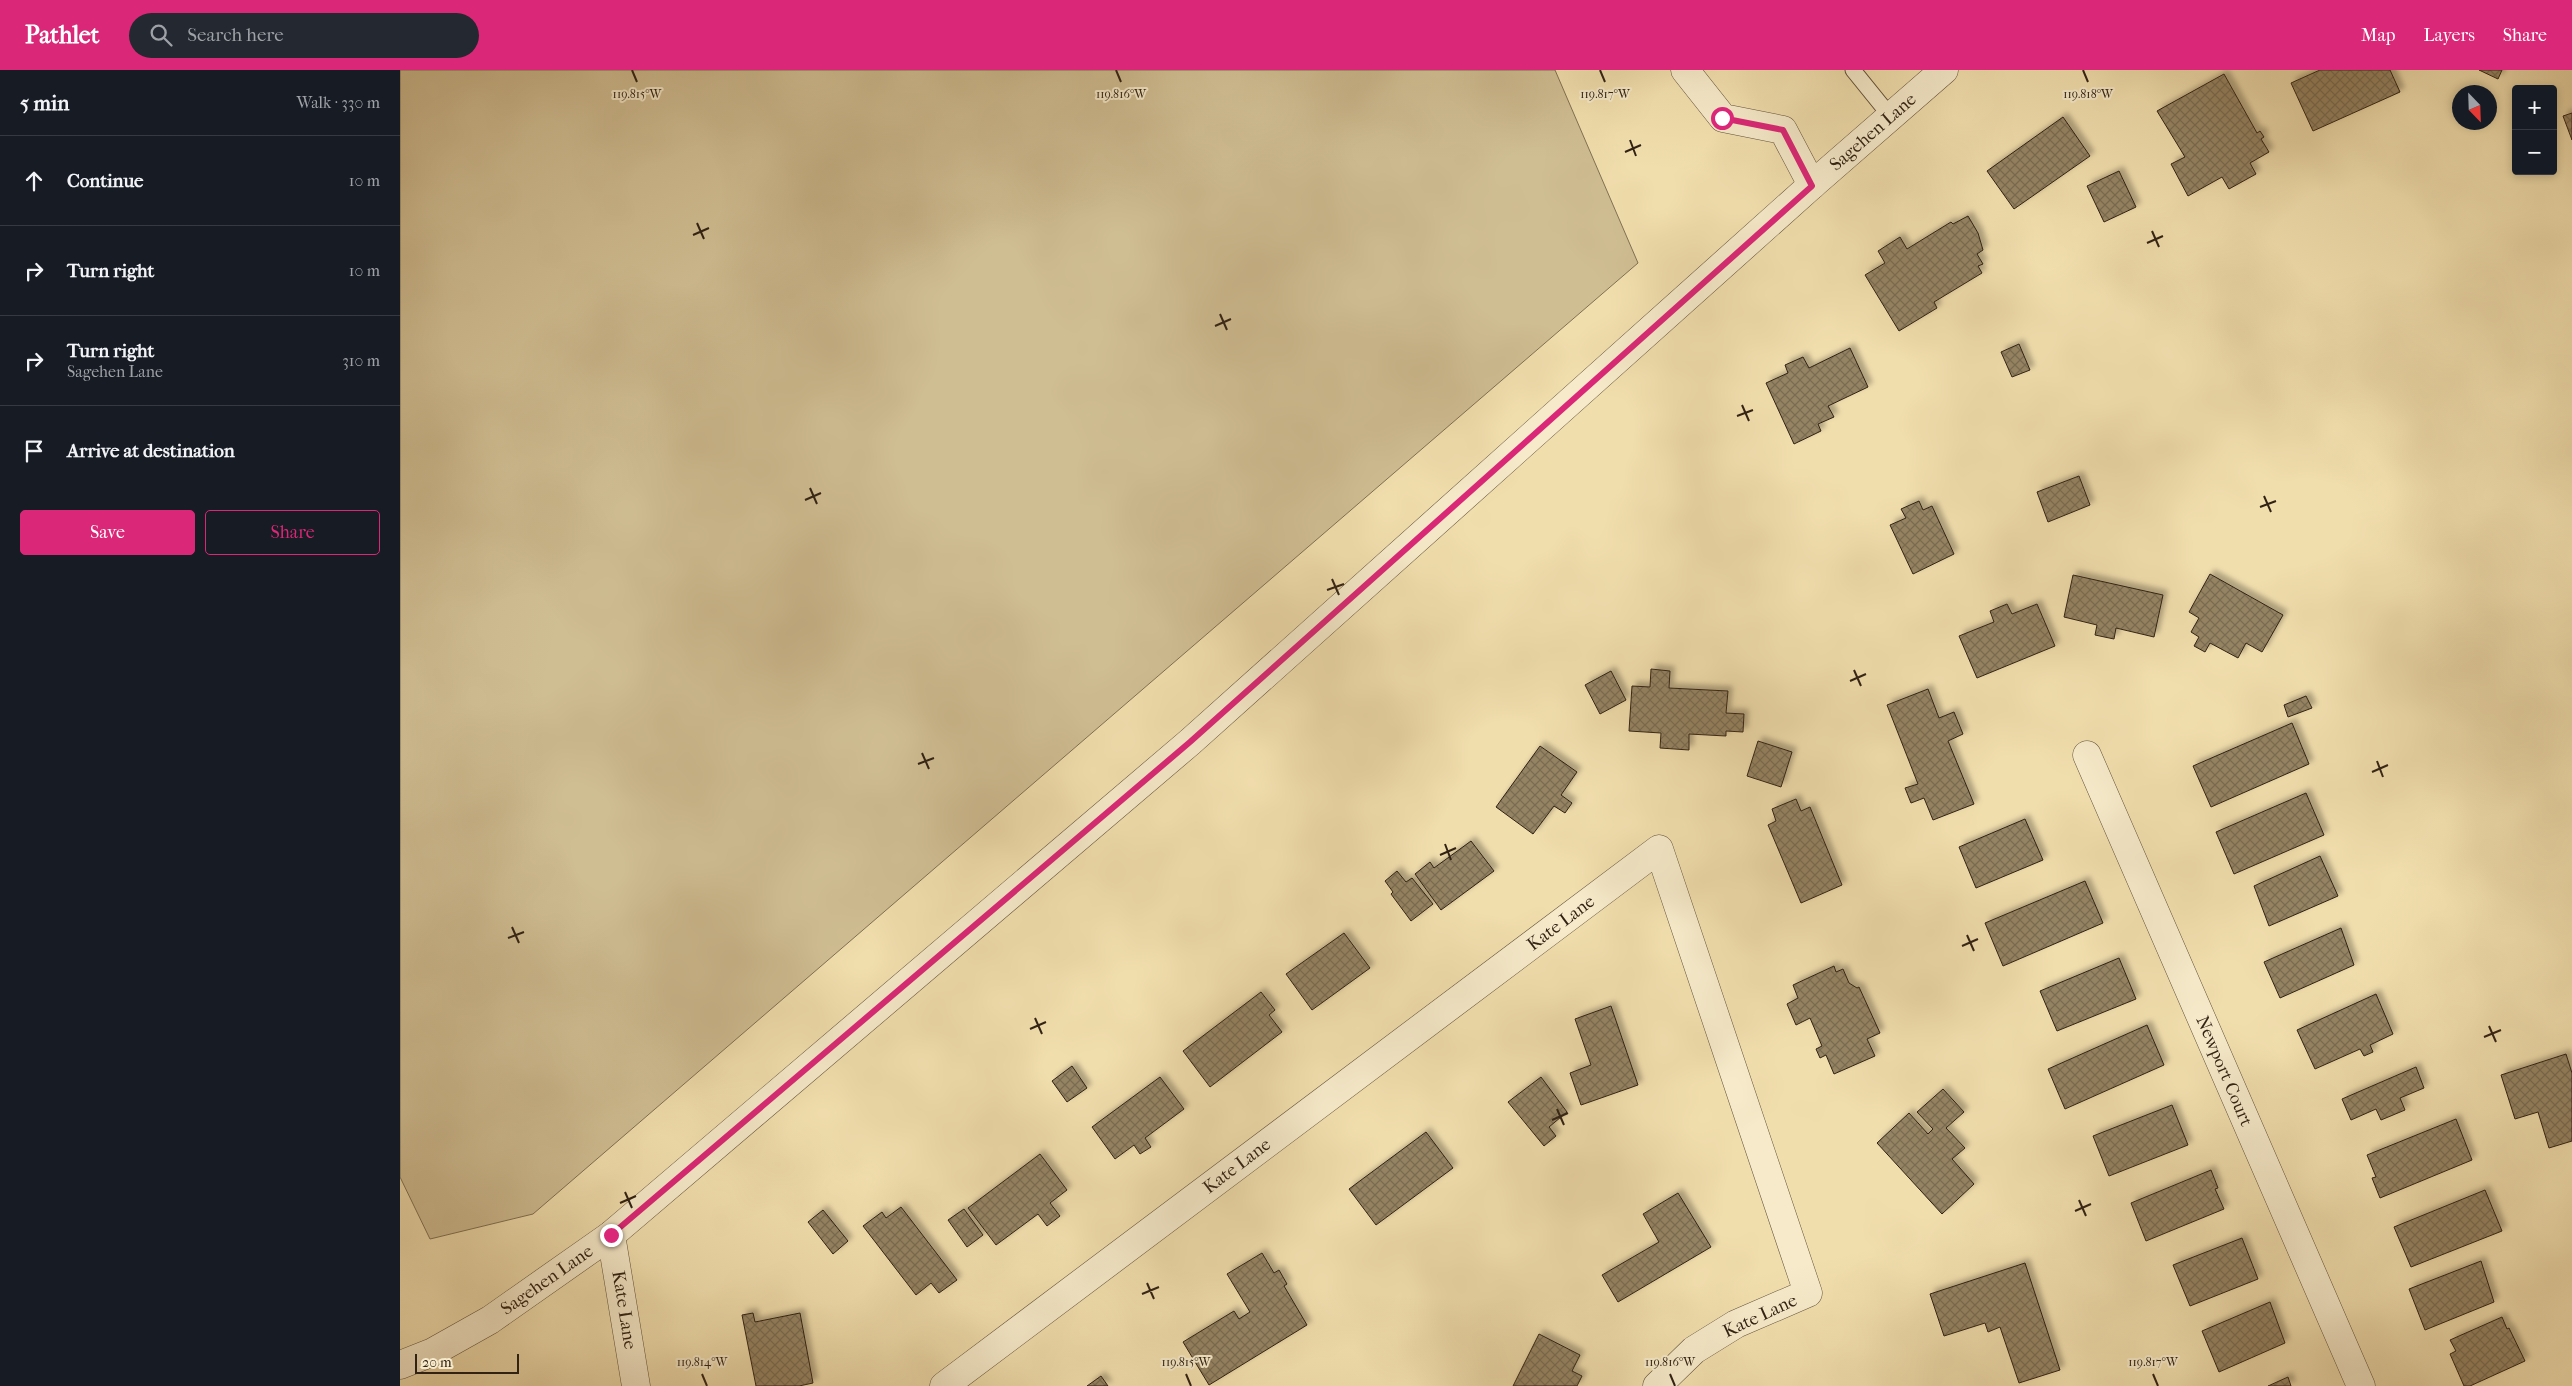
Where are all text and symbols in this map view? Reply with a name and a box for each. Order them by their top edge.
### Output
search box [129,13,479,58]
text: Pathlet [25,21,99,49]
icon: search [147,21,175,49]
text: Search here [187,24,284,46]
text: Map [2361,25,2395,46]
text: Layers [2423,25,2475,46]
text: Share [2503,25,2547,46]
north arrow [2452,85,2497,130]
map controls [2512,85,2557,175]
button: + [2512,85,2557,130]
text: 119.815°W [613,87,663,101]
text: 119.816°W [1096,87,1147,101]
text: 119.817°W [1580,87,1631,101]
text: 119.818°W [2063,87,2114,101]
street label: Sagehen Lane [1825,89,1921,175]
text: 5 min [20,91,69,115]
text: Walk · 330 m [297,93,380,112]
route start [1711,107,1734,130]
button: − [2512,130,2557,175]
icon: ahead [20,167,48,195]
text: Continue [67,170,143,192]
text: 10 m [349,171,380,190]
icon: right [20,257,48,285]
text: Turn right [67,260,154,282]
text: 10 m [349,261,380,280]
text: Turn right [67,340,154,362]
icon: right [20,347,48,375]
text: 310 m [342,351,380,370]
text: Sagehen Lane [67,362,163,381]
icon: arrive [20,437,48,465]
text: Arrive at destination [67,440,235,462]
button: Save [20,510,195,555]
button: Share [205,510,380,555]
street label: Kate Lane [1523,891,1599,955]
street label: Newport Court [2191,1013,2257,1130]
street label: Kate Lane [1199,1134,1275,1198]
route end [600,1224,623,1247]
street label: Sagehen Lane [497,1240,597,1320]
street label: Kate Lane [607,1269,641,1351]
street label: Kate Lane [1720,1290,1800,1342]
scale bar [415,1351,519,1374]
text: 20 m [422,1354,452,1371]
text: 119.814°W [677,1355,729,1369]
text: 119.815°W [1162,1355,1212,1369]
text: 119.816°W [1645,1355,1696,1369]
text: 119.817°W [2128,1355,2179,1369]

